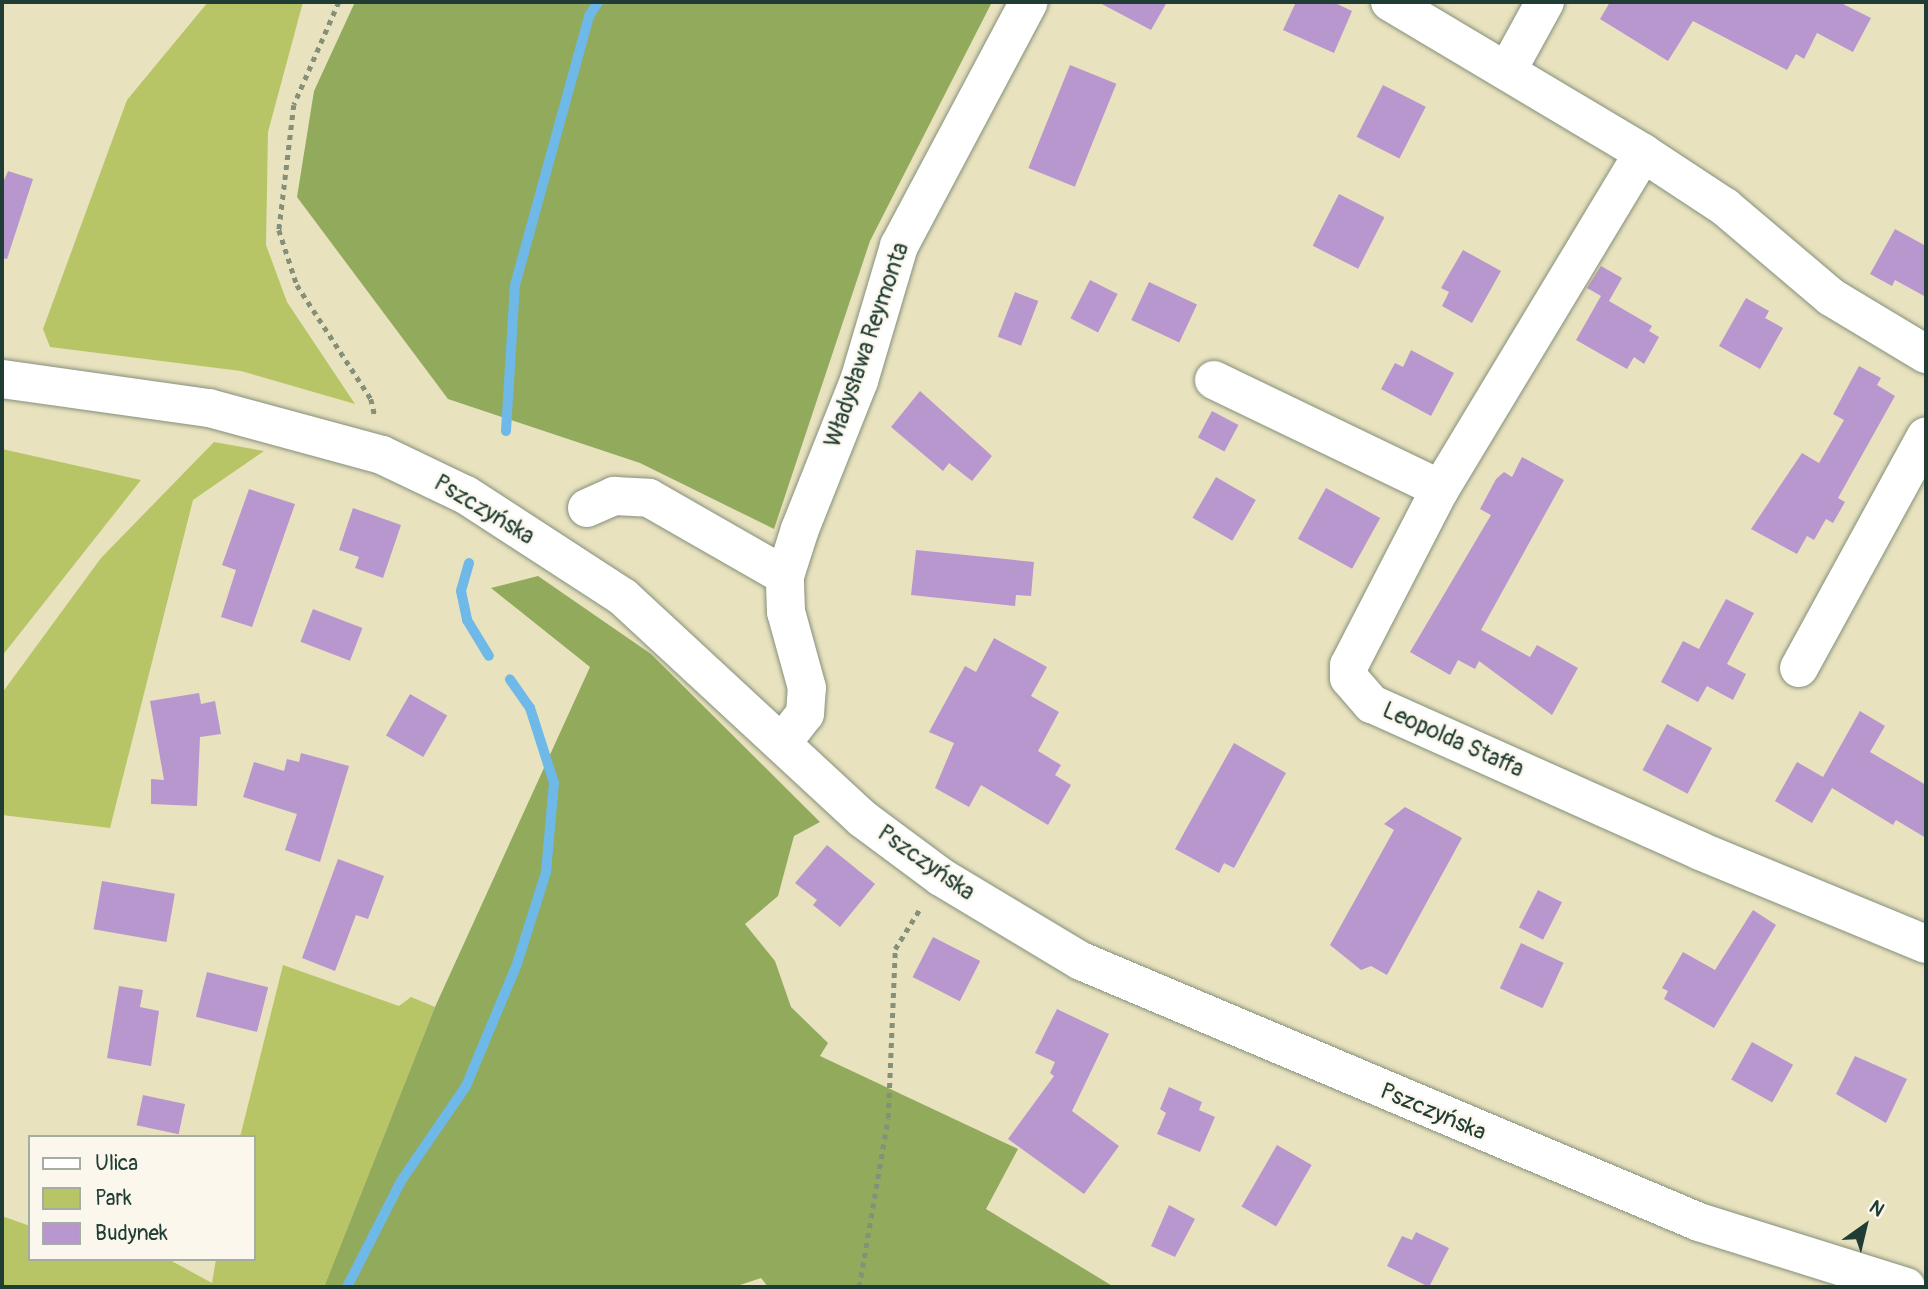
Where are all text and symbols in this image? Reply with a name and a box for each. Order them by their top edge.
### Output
street label: Władysława Reymonta [819,239,915,451]
street label: Pszczyńska [429,469,539,551]
street label: Leopolda Staffa [1378,697,1528,783]
street label: Pszczyńska [872,820,980,906]
street label: Pszczyńska [1376,1077,1490,1147]
legend [28,1135,256,1261]
text: Ulica [95,1150,138,1177]
text: Park [95,1185,132,1212]
north arrow [1830,1191,1900,1261]
text: N [1865,1195,1889,1222]
text: Budynek [95,1220,168,1247]

